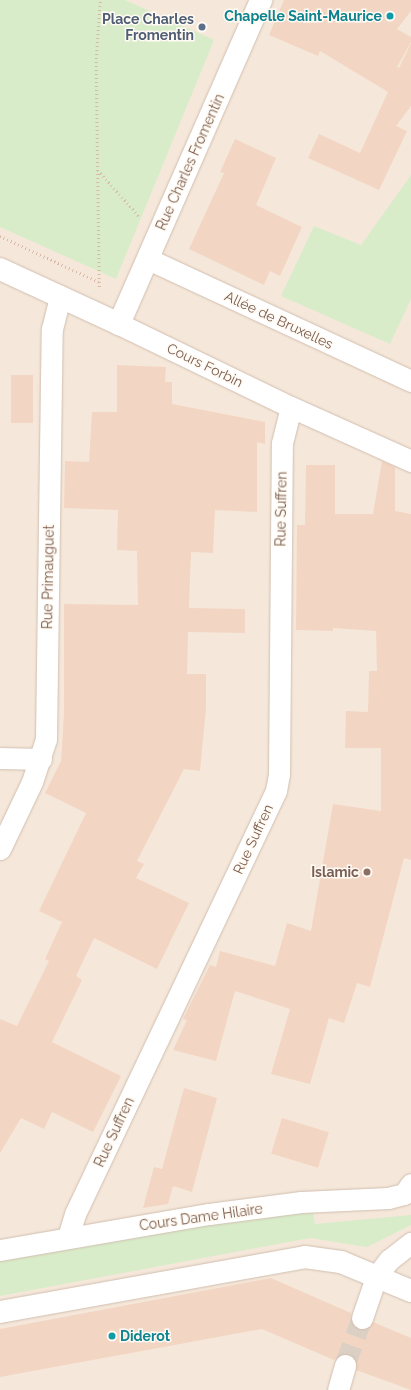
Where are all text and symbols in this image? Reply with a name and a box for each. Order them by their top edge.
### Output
place label: Chapelle Saint-Maurice [224,8,382,24]
place label: Place Charles Fromentin [102,11,194,44]
marker: Chapelle Saint-Maurice [385,11,395,21]
marker: Place Charles Fromentin [197,22,207,32]
street label: Rue Charles Fromentin [152,91,228,233]
street label: Allée de Bruxelles [222,288,336,352]
street label: Cours Forbin [164,339,246,391]
street label: Rue Suffren [272,471,290,547]
street label: Rue Primauguet [39,525,57,629]
street label: Rue Suffren [230,801,276,877]
place label: Islamic [311,864,359,880]
marker: Islamic [362,867,372,877]
street label: Rue Suffren [91,1094,137,1170]
street label: Cours Dame Hilaire [138,1200,264,1234]
place label: Diderot [120,1328,170,1344]
marker: Diderot [107,1331,117,1341]

